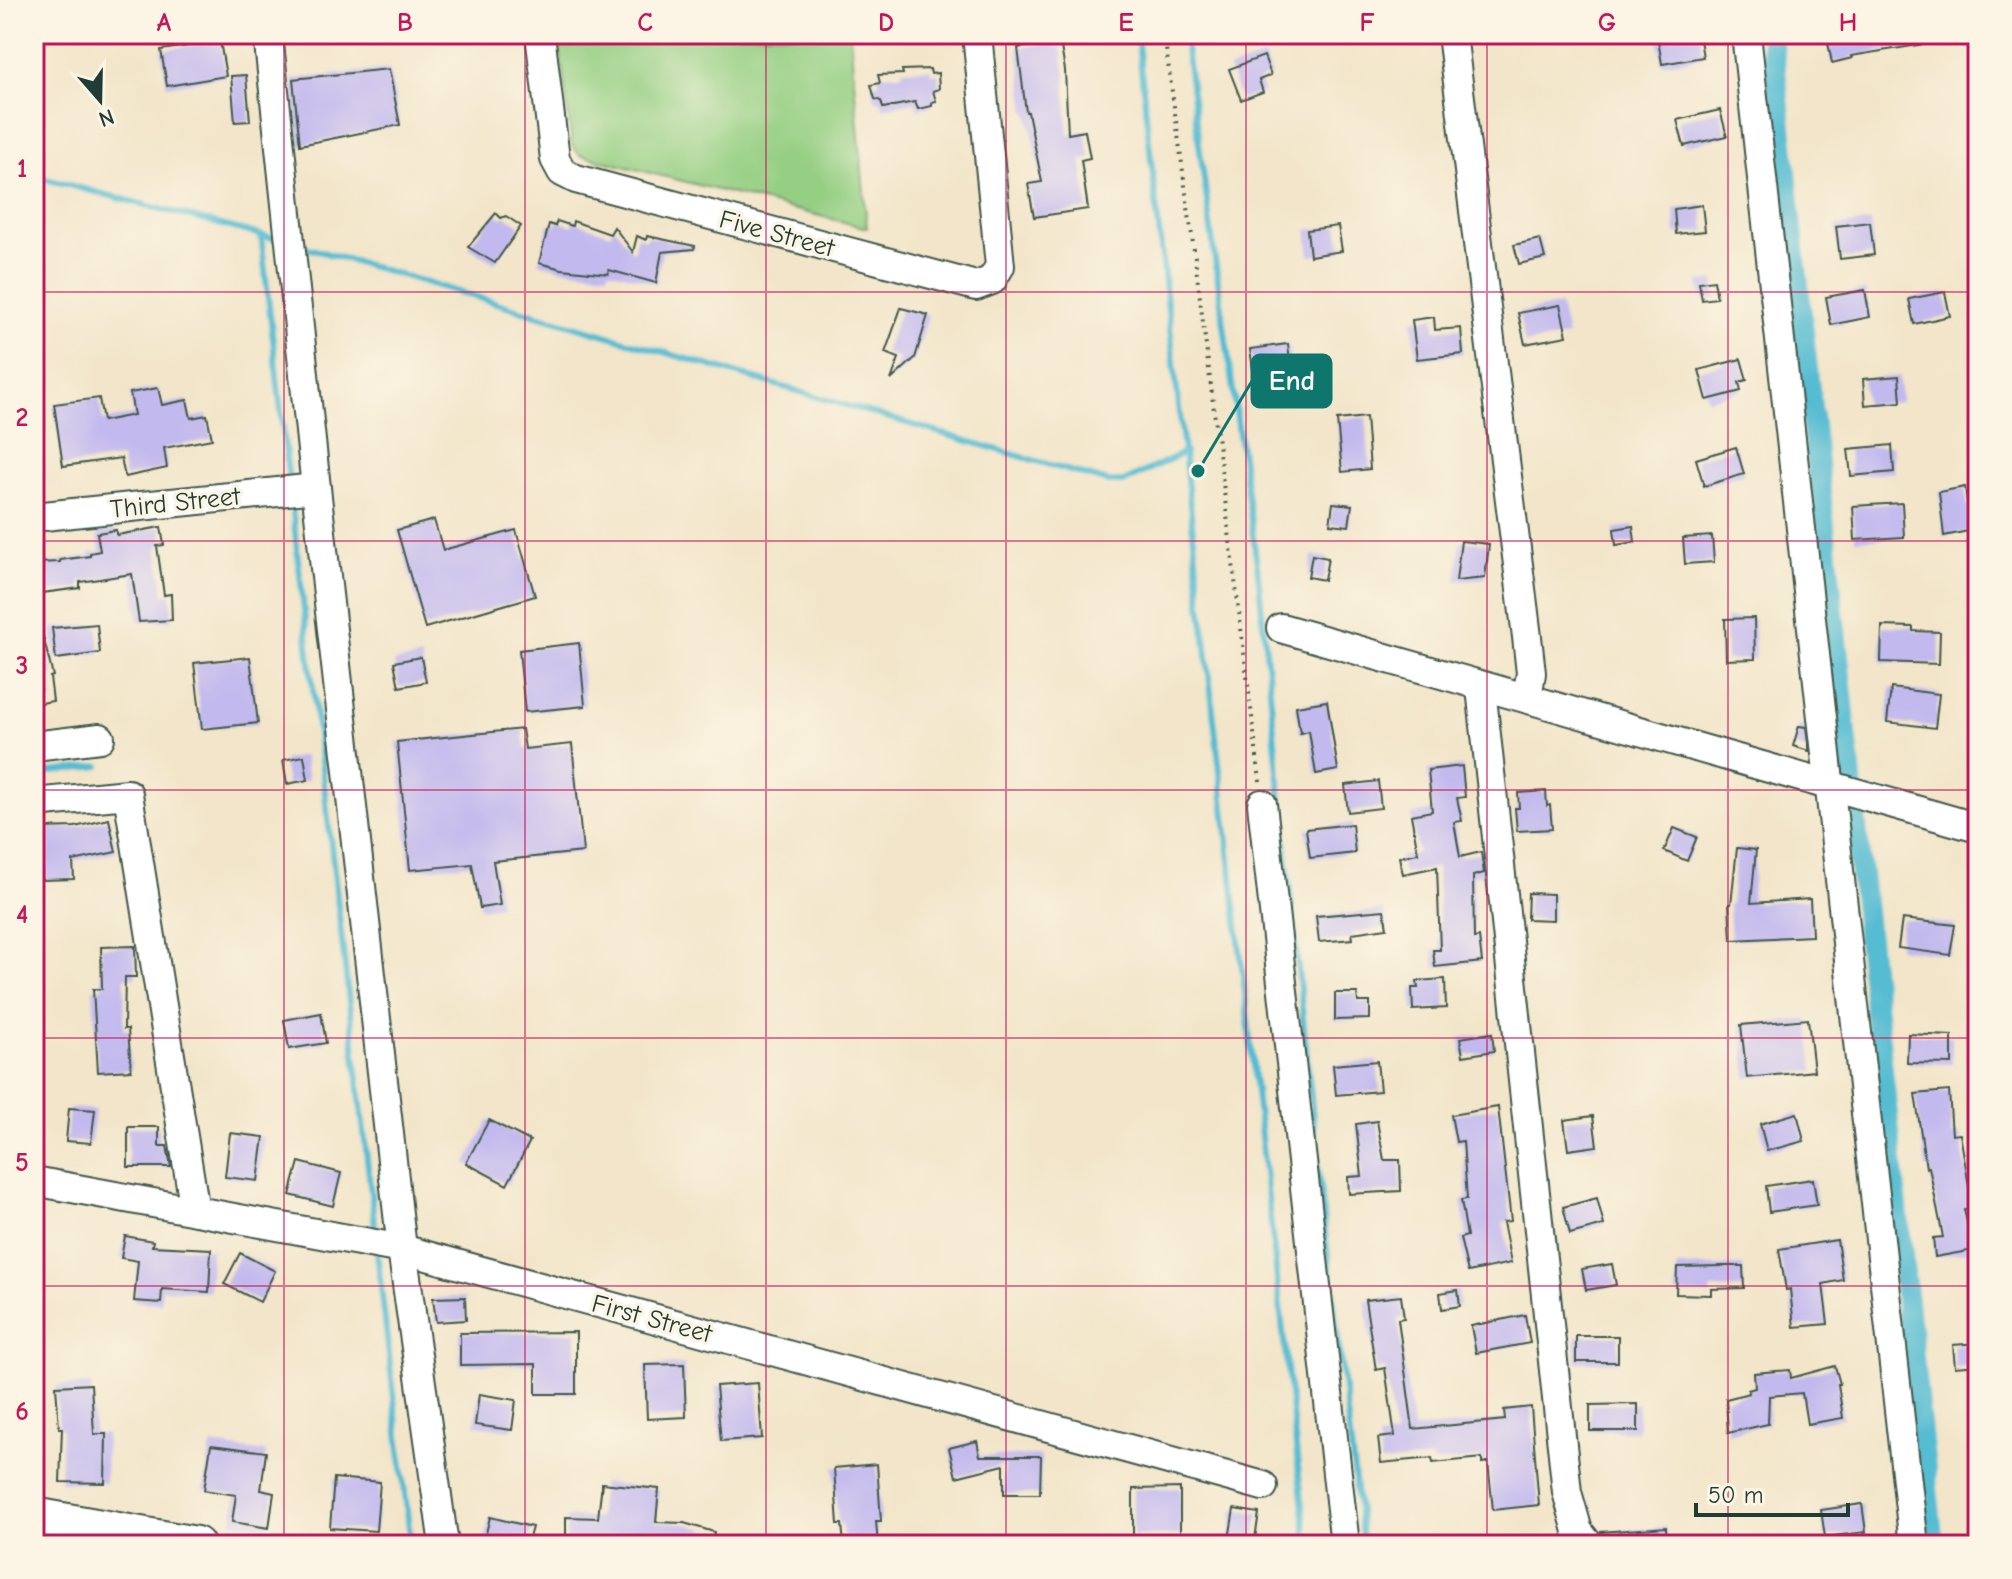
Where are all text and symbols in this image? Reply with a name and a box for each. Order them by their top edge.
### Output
text: A [157,8,172,38]
text: B [397,8,413,38]
text: C [637,8,653,38]
text: D [878,8,894,38]
text: E [1118,8,1134,38]
text: F [1359,8,1375,38]
text: G [1598,8,1616,38]
text: H [1839,8,1857,38]
north arrow [60,60,140,140]
text: N [95,103,118,133]
text: 1 [17,154,27,184]
street label: Five Street [716,204,839,264]
callout: End [1252,355,1331,407]
text: End [1269,365,1315,397]
text: 2 [16,403,28,433]
street label: Third Street [109,481,243,525]
text: 3 [16,651,28,681]
text: 4 [16,900,28,930]
text: 5 [15,1148,29,1178]
street label: First Street [588,1289,717,1350]
text: 6 [15,1397,29,1427]
scale bar [1696,1467,1848,1517]
text: 50 m [1708,1481,1764,1509]

